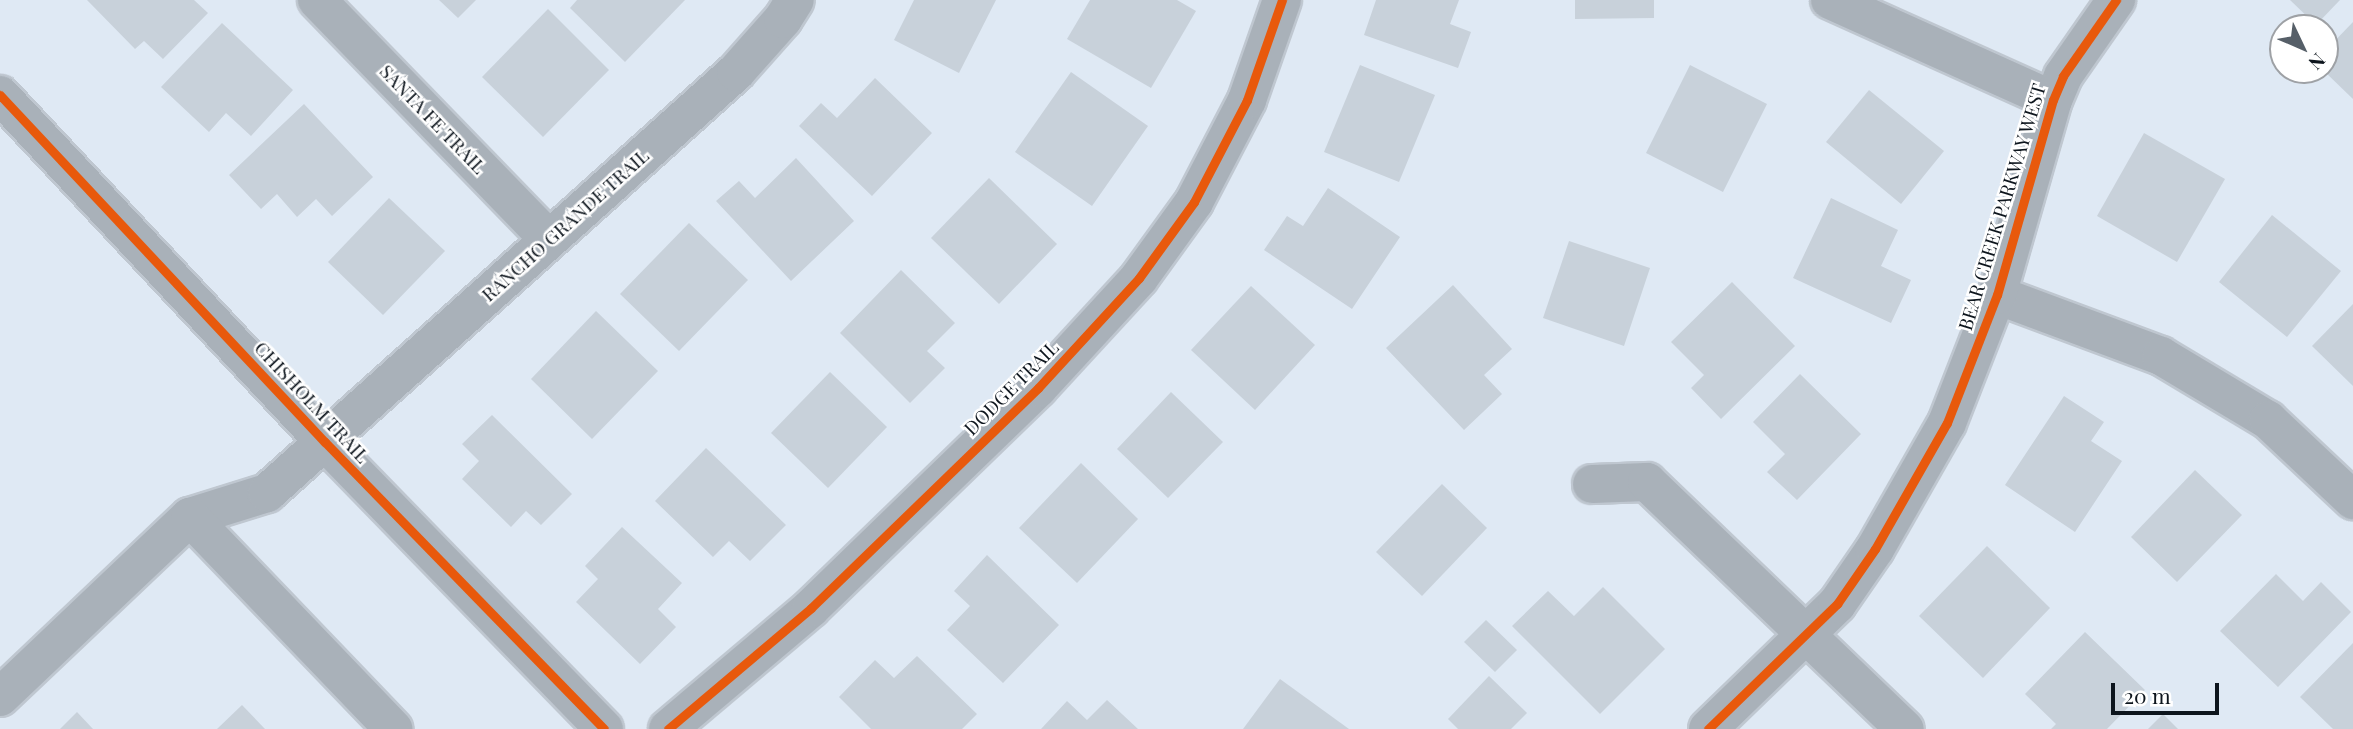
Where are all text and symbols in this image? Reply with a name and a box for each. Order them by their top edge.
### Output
north arrow [2269,14,2339,84]
text: N [2304,48,2332,76]
street label: SANTA FE TRAIL [375,60,491,178]
street label: BEAR CREEK PARKWAY WEST [1953,80,2051,334]
street label: RANCHO GRANDE TRAIL [477,144,653,306]
street label: CHISHOLM TRAIL [250,336,374,468]
street label: DODGE TRAIL [959,336,1063,440]
scale bar [2115,670,2224,714]
text: 20 m [2124,681,2171,709]

